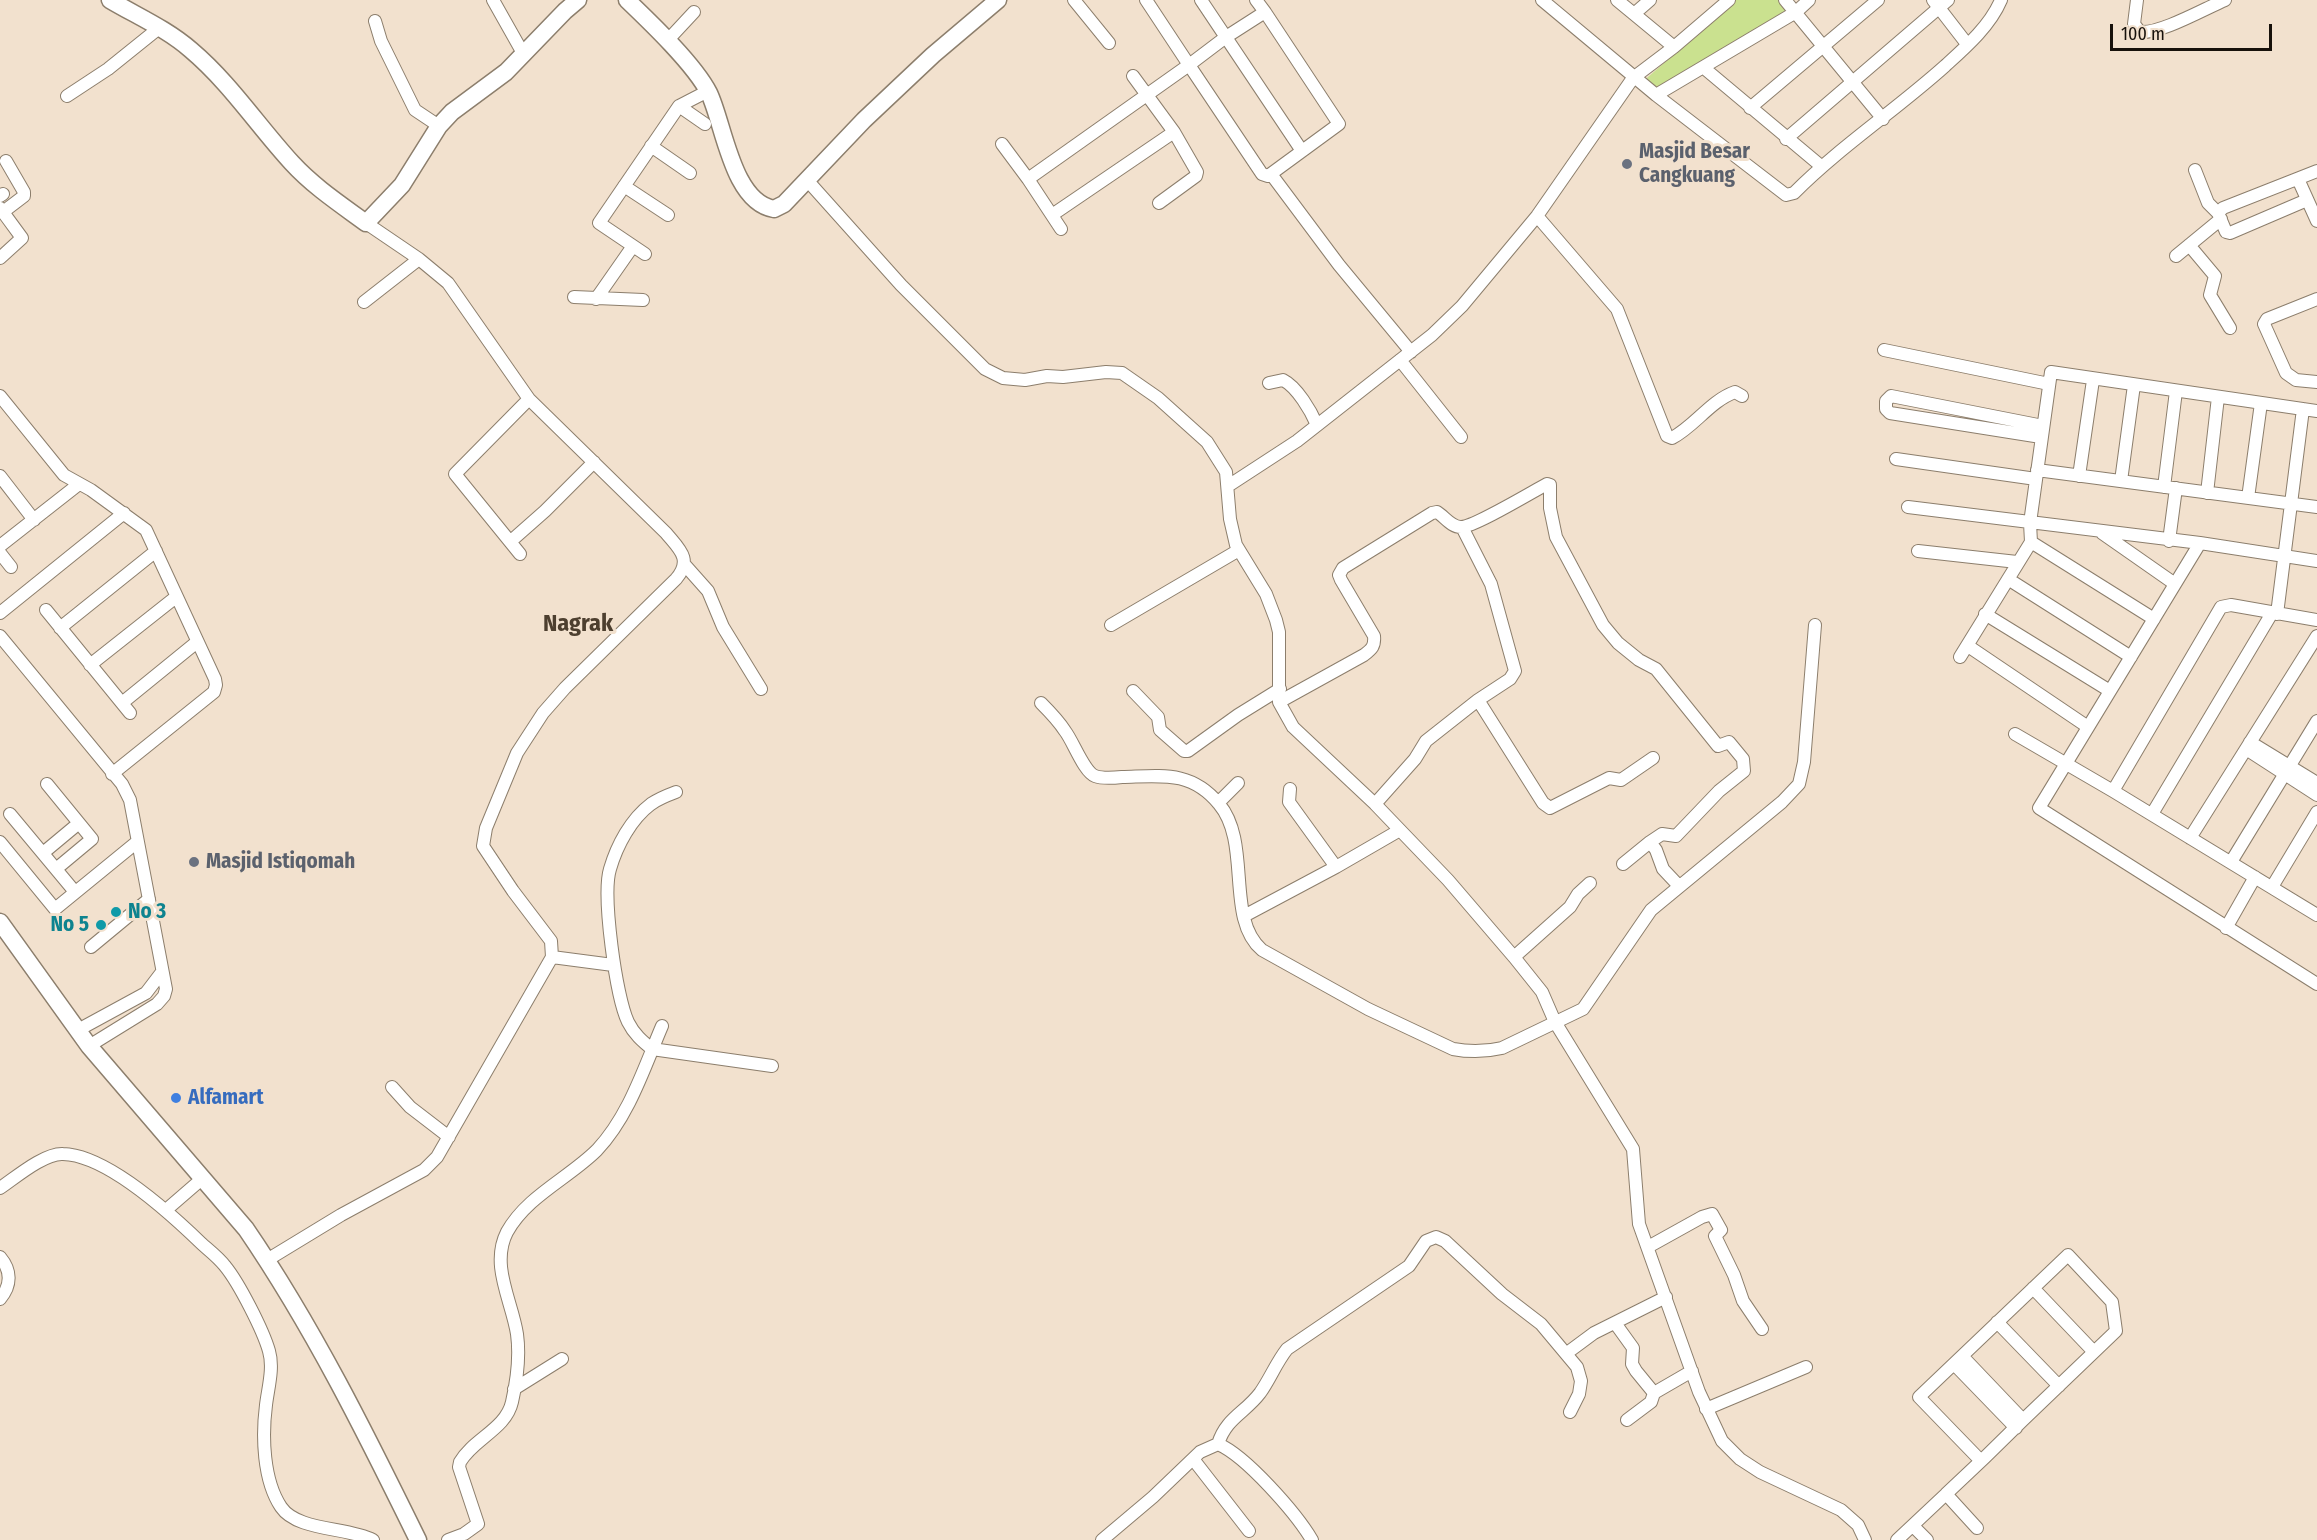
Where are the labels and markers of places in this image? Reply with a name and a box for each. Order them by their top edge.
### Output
place label: Masjid Besar Cangkuang [1639,139,1750,189]
marker: Masjid Besar Cangkuang [1620,157,1634,171]
place label: Masjid Istiqomah [206,849,355,875]
marker: Masjid Istiqomah [187,855,201,869]
place label: No 3 [128,899,166,925]
marker: No 3 [109,905,123,919]
place label: No 5 [51,912,89,938]
marker: No 5 [94,918,108,932]
place label: Alfamart [188,1085,264,1111]
marker: Alfamart [169,1091,183,1105]

